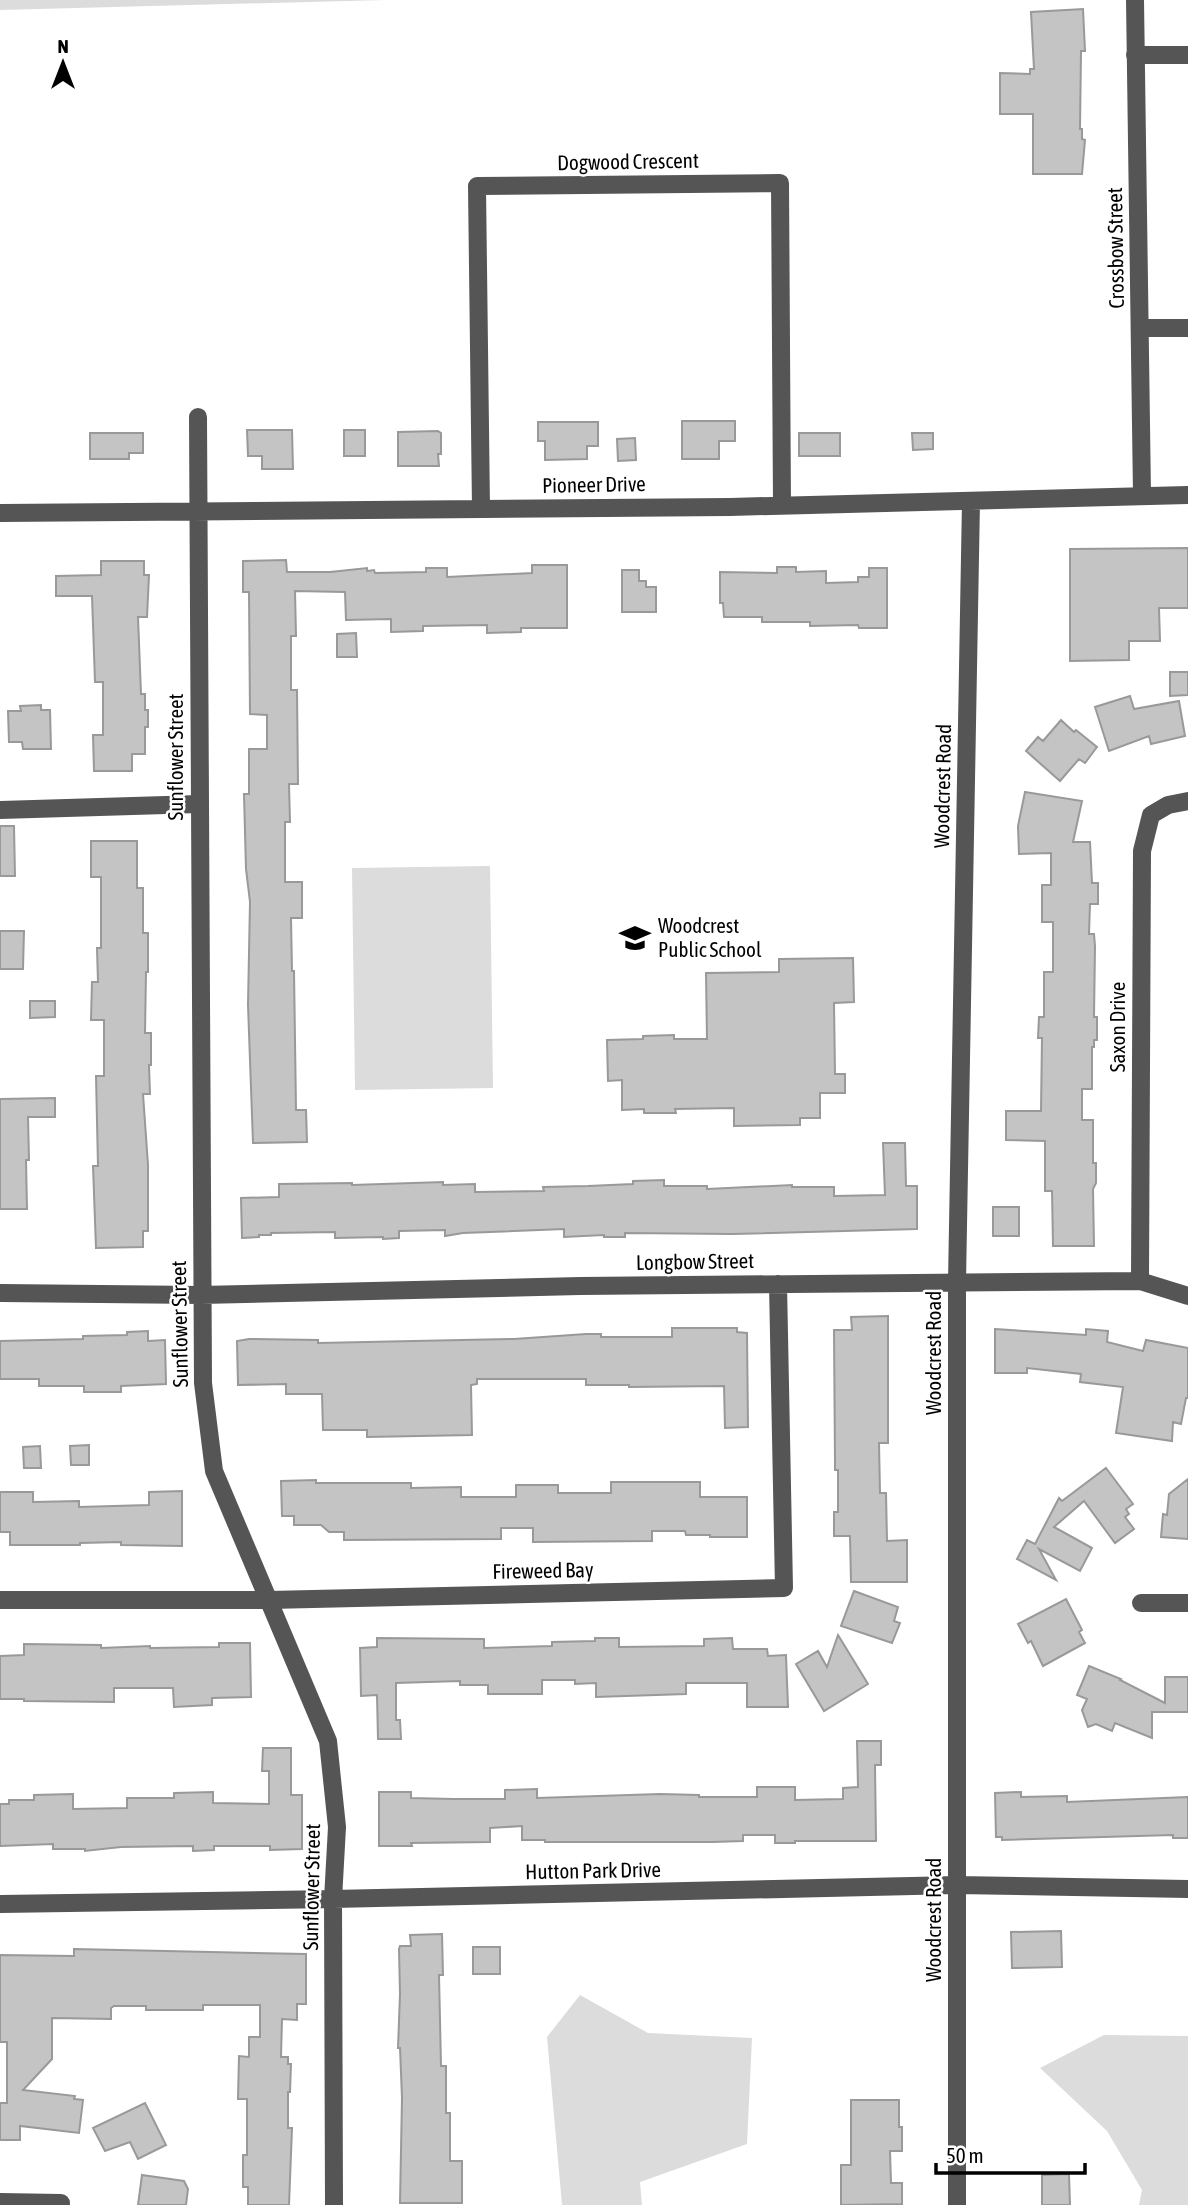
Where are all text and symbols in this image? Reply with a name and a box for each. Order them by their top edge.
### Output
north arrow [28,28,98,98]
text: N [57,35,69,57]
street label: Dogwood Crescent [557,148,699,174]
street label: Crossbow Street [1102,187,1128,309]
street label: Pioneer Drive [542,471,646,497]
street label: Sunflower Street [163,694,187,820]
street label: Woodcrest Road [929,724,955,848]
place label: Woodcrest Public School [658,913,762,961]
school or university icon: Woodcrest Public School [618,921,652,955]
street label: Saxon Drive [1105,982,1129,1072]
street label: Longbow Street [636,1248,754,1274]
street label: Sunflower Street [166,1260,192,1388]
street label: Woodcrest Road [921,1291,945,1415]
street label: Fireweed Bay [492,1557,594,1583]
street label: Sunflower Street [298,1823,324,1951]
street label: Hutton Park Drive [525,1857,661,1883]
street label: Woodcrest Road [921,1858,945,1982]
scale bar [936,2132,1085,2176]
text: 50 m [946,2143,984,2167]

